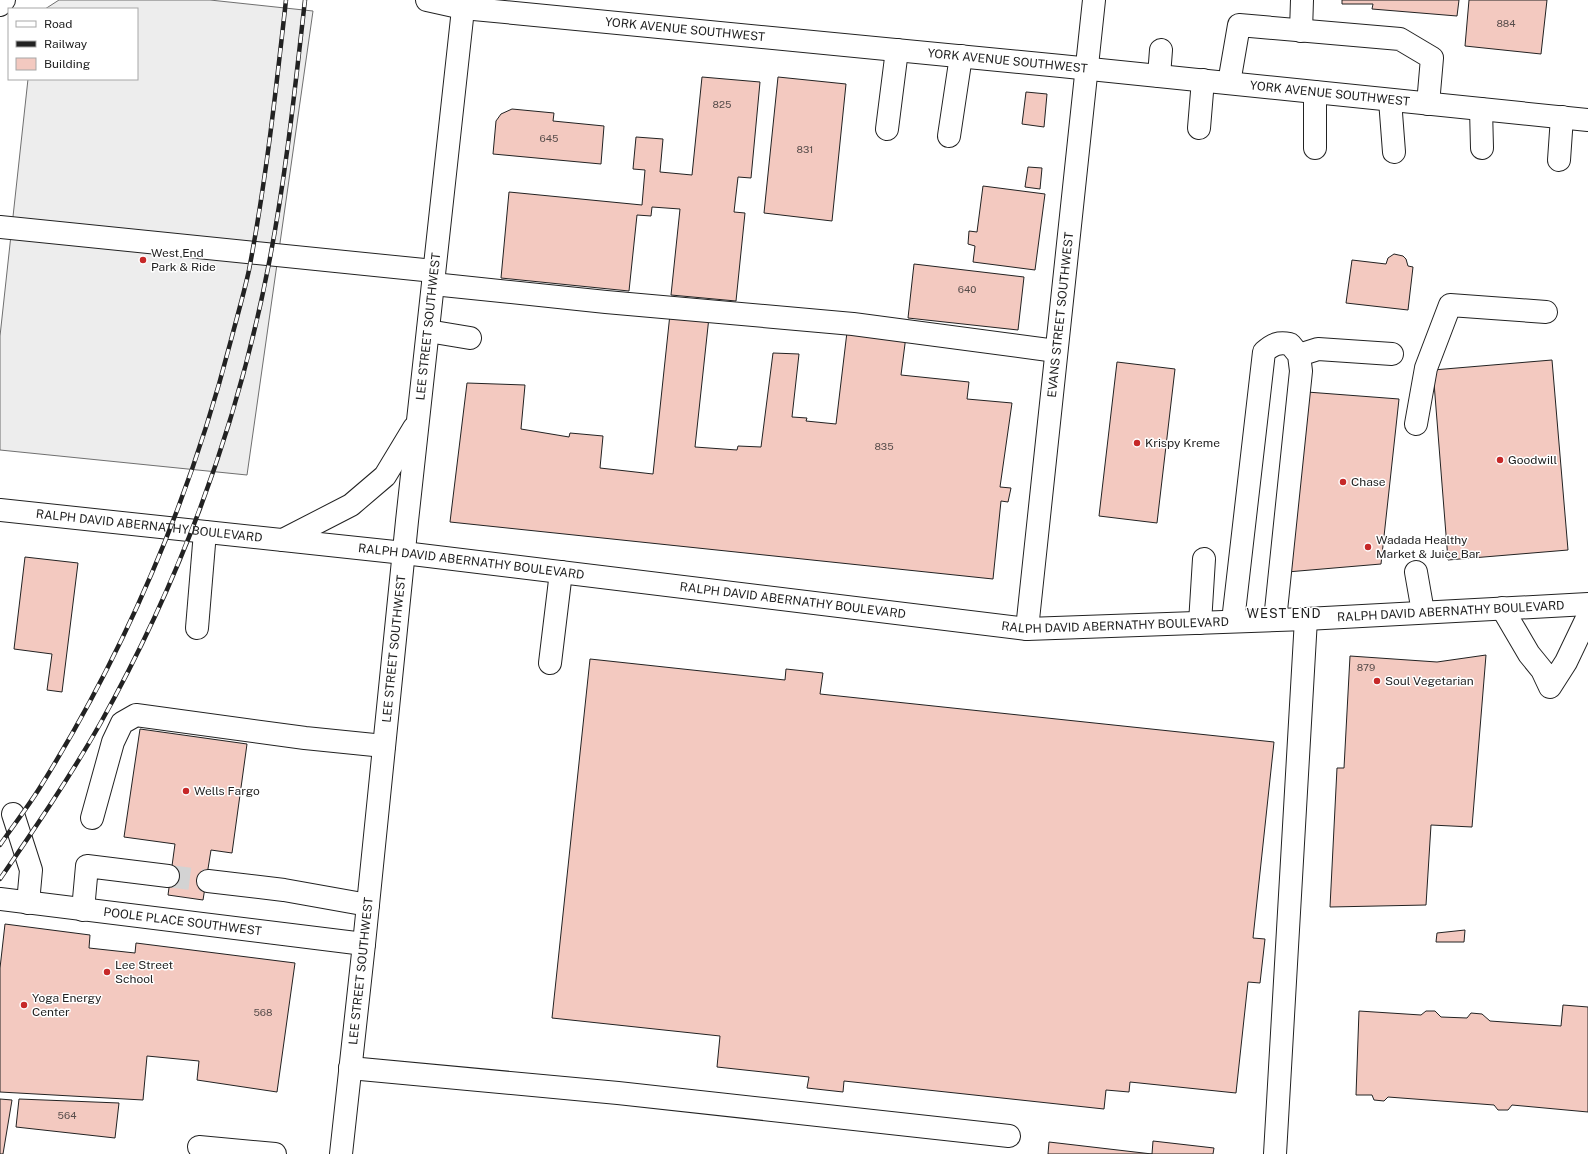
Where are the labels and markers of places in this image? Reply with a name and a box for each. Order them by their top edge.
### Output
place label: West End Park & Ride [151,246,216,274]
marker: West End Park & Ride [138,255,148,265]
place label: Krispy Kreme [1145,436,1220,450]
marker: Krispy Kreme [1132,438,1142,448]
place label: Goodwill [1508,453,1557,467]
marker: Goodwill [1495,455,1505,465]
place label: Chase [1351,475,1386,489]
marker: Chase [1338,477,1348,487]
place label: Wadada Healthy Market & Juice Bar [1376,533,1480,561]
marker: Wadada Healthy Market & Juice Bar [1363,542,1373,552]
place label: Soul Vegetarian [1385,674,1474,688]
marker: Soul Vegetarian [1372,676,1382,686]
place label: Wells Fargo [194,784,260,798]
marker: Wells Fargo [181,786,191,796]
place label: Lee Street School [115,958,174,986]
marker: Lee Street School [102,967,112,977]
place label: Yoga Energy Center [32,991,102,1019]
marker: Yoga Energy Center [19,1000,29,1010]

